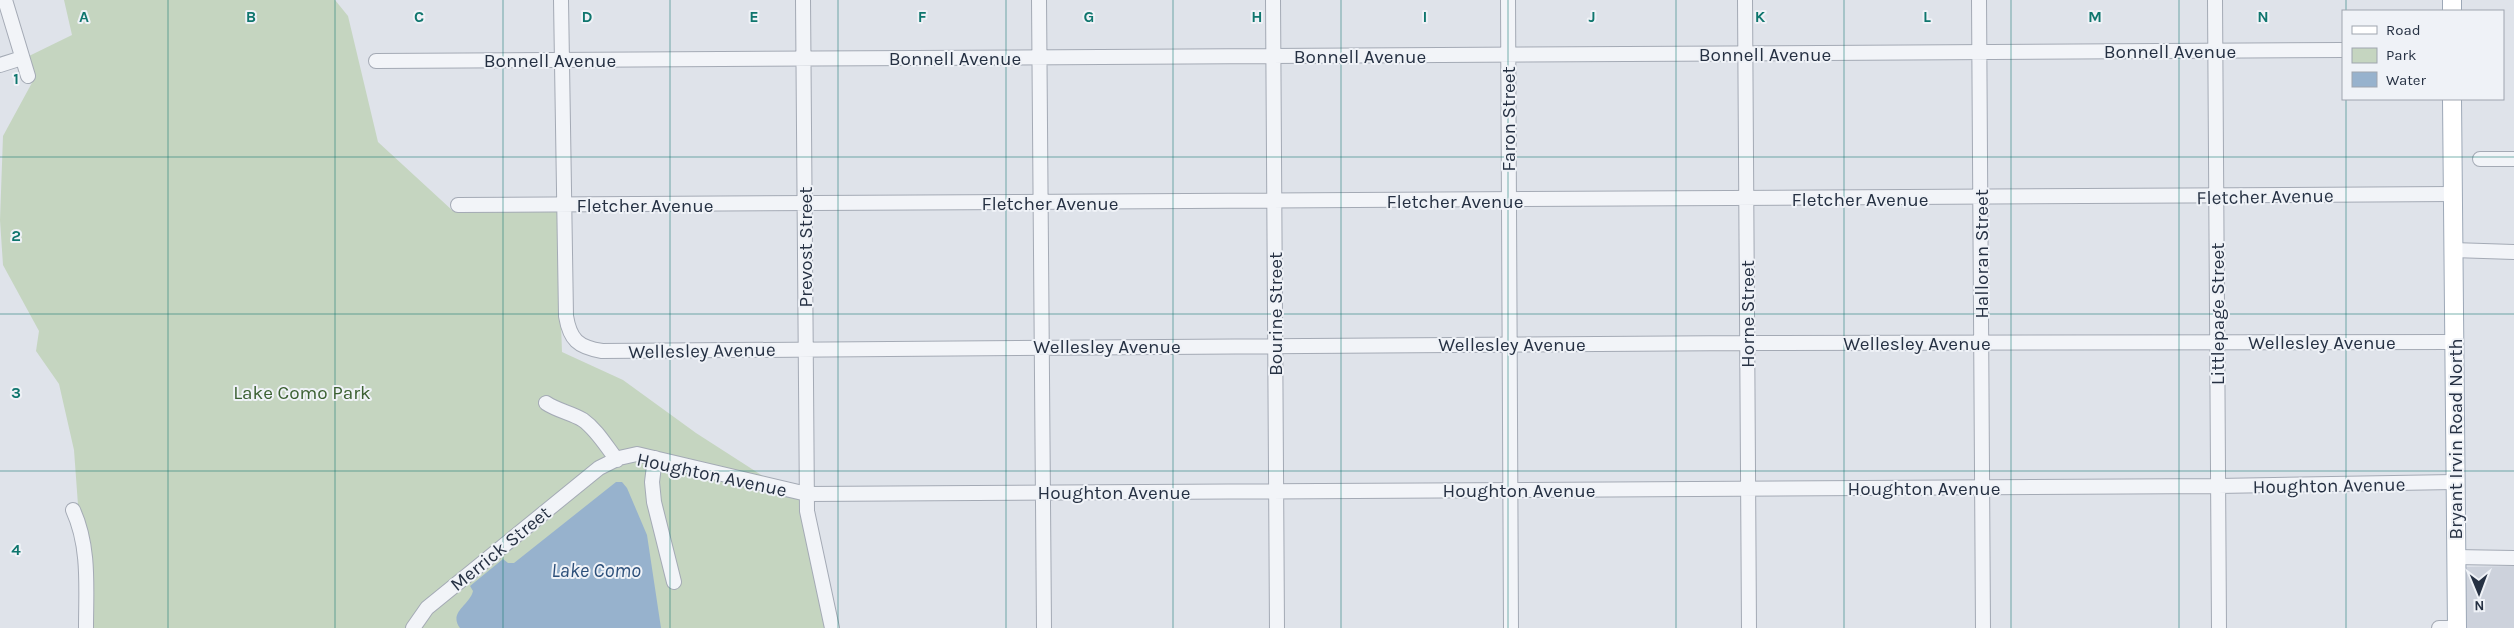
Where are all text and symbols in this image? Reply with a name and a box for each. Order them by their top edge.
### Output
text: A [79,7,89,26]
text: B [246,7,256,26]
text: C [414,7,424,26]
text: D [582,7,593,26]
text: E [749,7,759,26]
text: F [918,7,927,26]
text: G [1084,7,1094,26]
text: H [1251,7,1263,26]
text: I [1423,7,1427,26]
text: J [1588,7,1596,26]
text: K [1755,7,1766,26]
text: L [1923,7,1931,26]
text: M [2088,7,2102,26]
text: N [2257,7,2269,26]
legend [2342,10,2504,100]
text: Road [2386,21,2421,39]
street label: Bonnell Avenue [2104,41,2236,63]
street label: Bonnell Avenue [1699,44,1831,66]
street label: Bonnell Avenue [1294,46,1426,68]
text: Park [2386,46,2416,64]
street label: Bonnell Avenue [889,48,1021,70]
street label: Bonnell Avenue [484,50,616,72]
street label: Faron Street [1498,66,1520,172]
text: 1 [13,69,19,88]
text: Water [2386,71,2427,89]
street label: Fletcher Avenue [2196,185,2334,209]
street label: Prevost Street [795,187,817,307]
street label: Fletcher Avenue [1791,189,1929,211]
street label: Halloran Street [1971,189,1993,319]
street label: Fletcher Avenue [1386,191,1524,213]
street label: Fletcher Avenue [981,193,1119,215]
street label: Fletcher Avenue [576,195,714,217]
text: 2 [11,226,21,245]
street label: Littlepage Street [2207,243,2229,385]
street label: Bourine Street [1265,252,1287,376]
street label: Horne Street [1737,260,1759,368]
street label: Wellesley Avenue [2248,332,2396,354]
street label: Wellesley Avenue [1843,333,1991,355]
street label: Wellesley Avenue [1438,334,1586,356]
street label: Wellesley Avenue [1033,336,1181,358]
street label: Bryant Irvin Road North [2445,338,2467,540]
street label: Wellesley Avenue [628,339,776,363]
park label: Lake Como Park [233,382,371,404]
text: 3 [11,383,21,402]
street label: Houghton Avenue [635,448,789,502]
street label: Houghton Avenue [2252,474,2406,498]
street label: Houghton Avenue [1848,478,2000,500]
street label: Houghton Avenue [1443,480,1595,502]
street label: Houghton Avenue [1038,482,1190,504]
street label: Merrick Street [446,502,555,596]
text: 4 [11,540,21,559]
water label: Lake Como [551,559,641,582]
north arrow [2454,568,2504,618]
text: N [2474,597,2484,614]

